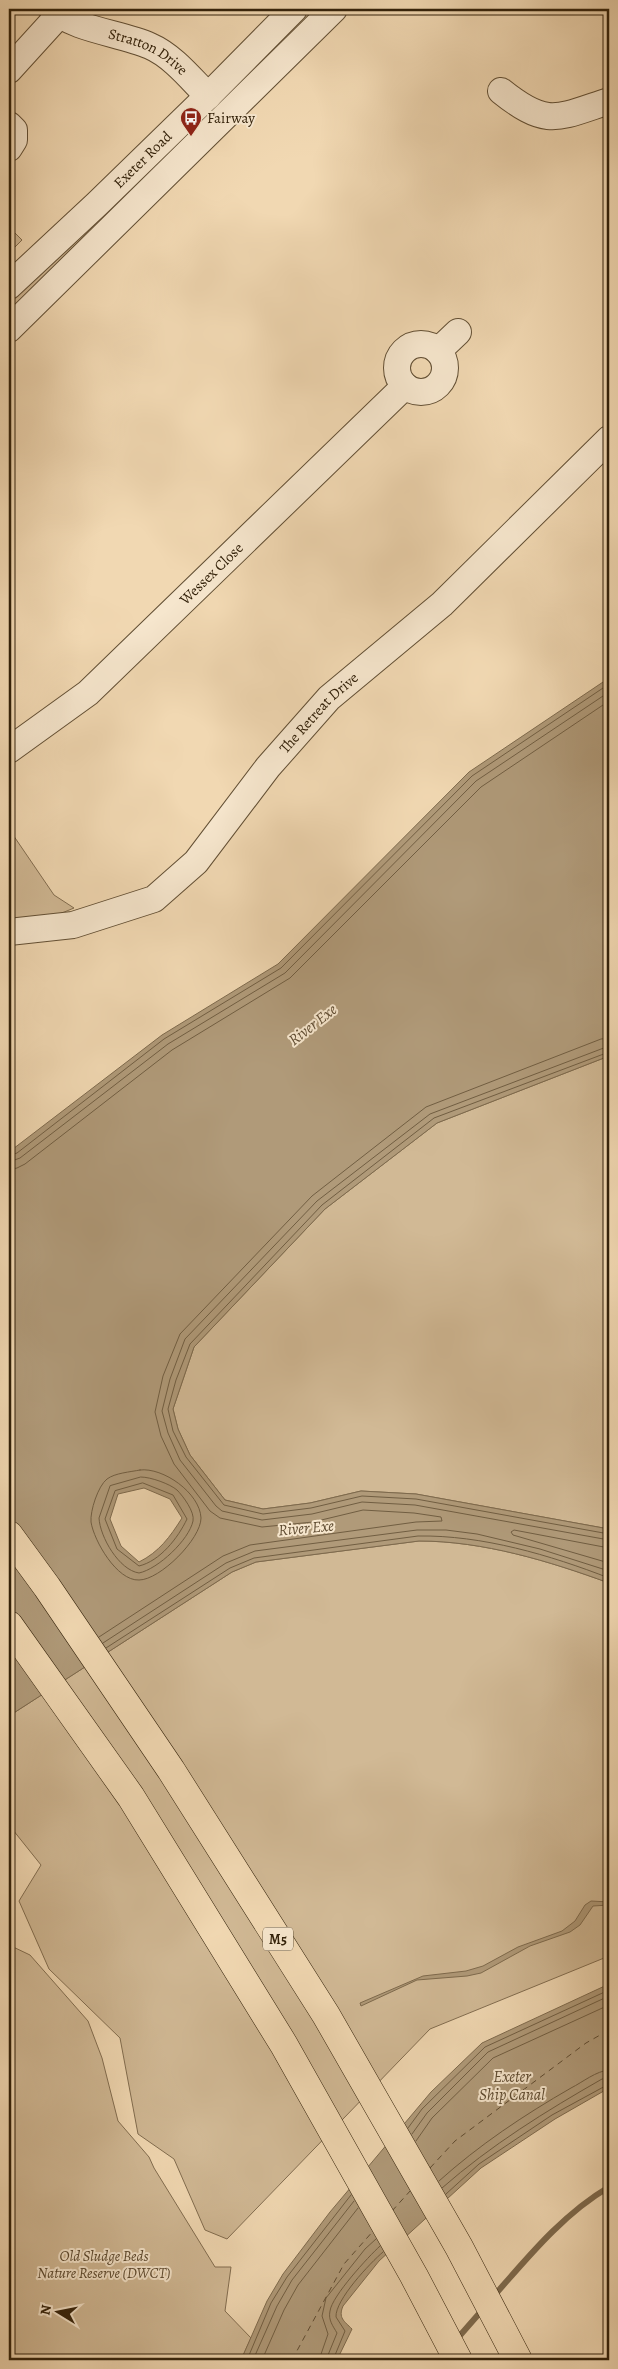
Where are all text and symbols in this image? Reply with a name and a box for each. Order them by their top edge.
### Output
street label: Stratton Drive [106,23,193,80]
bus stop icon: Fairway [179,106,203,137]
place label: Fairway [207,108,255,128]
street label: Exeter Road [109,126,177,193]
street label: Wessex Close [174,538,248,610]
street label: The Retreat Drive [275,668,363,758]
water label: River Exe [284,999,342,1051]
water label: River Exe [277,1515,335,1541]
road number: M5 [263,1928,293,1950]
water label: Exeter Ship Canal [479,2066,545,2106]
park label: Old Sludge Beds Nature Reserve (DWCT) [37,2246,171,2283]
north arrow [32,2286,82,2336]
text: N [35,2303,56,2317]

